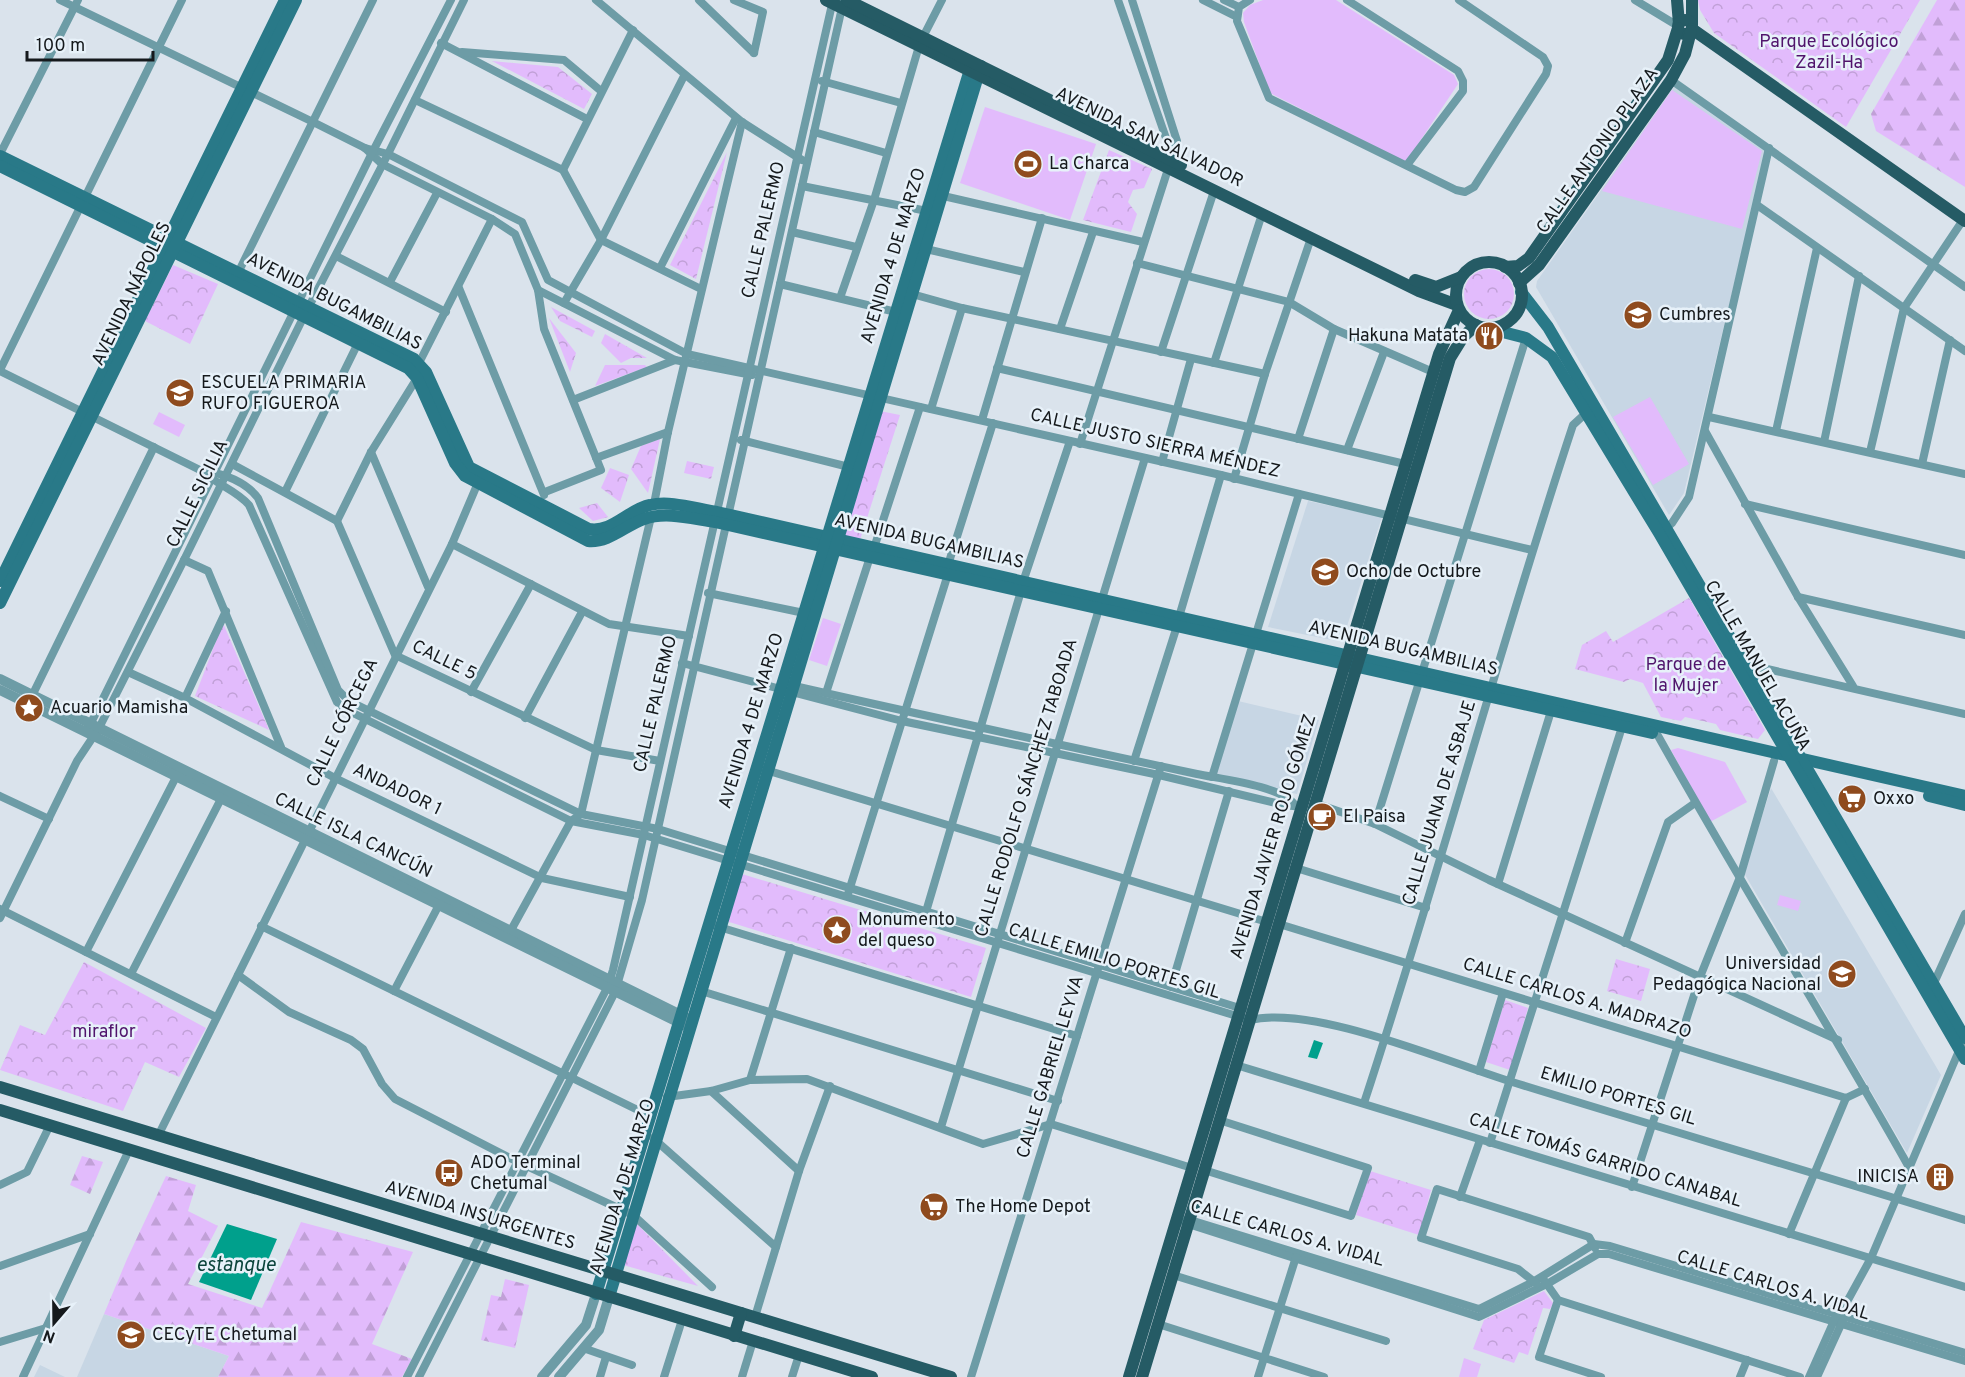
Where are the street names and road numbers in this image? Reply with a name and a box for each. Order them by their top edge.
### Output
street label: CALLE ANTONIO PLAZA [1532,63,1664,239]
street label: AVENIDA SAN SALVADOR [1051,82,1247,194]
street label: CALLE PALERMO [737,159,791,301]
street label: AVENIDA 4 DE MARZO [856,165,932,347]
street label: AVENIDA NÁPOLES [85,217,177,370]
street label: AVENIDA BUGAMBILIAS [242,248,426,356]
street label: CALLE JUSTO SIERRA MÉNDEZ [1028,402,1283,484]
street label: CALLE SICILIA [162,436,234,552]
street label: AVENIDA BUGAMBILIAS [832,509,1026,575]
street label: CALLE MANUEL ACUÑA [1699,576,1817,755]
street label: AVENIDA BUGAMBILIAS [1306,616,1500,682]
street label: AVENIDA 4 DE MARZO [714,630,790,812]
street label: CALLE PALERMO [629,633,683,775]
street label: CALLE 5 [408,635,480,687]
street label: CALLE RODOLFO SÁNCHEZ TABOADA [969,635,1083,940]
street label: CALLE CÓRCEGA [300,654,384,791]
street label: CALLE JUANA DE ASBAJE [1398,698,1482,908]
street label: AVENIDA JAVIER ROJO GÓMEZ [1224,711,1322,962]
street label: ANDADOR 1 [349,759,445,821]
street label: CALLE ISLA CANCÚN [270,786,437,884]
street label: CALLE EMILIO PORTES GIL [1005,919,1223,1005]
street label: CALLE CARLOS A. MADRAZO [1460,953,1694,1045]
street label: CALLE GABRIEL LEYVA [1012,973,1090,1161]
street label: EMILIO PORTES GIL [1537,1062,1699,1132]
street label: AVENIDA 4 DE MARZO [585,1096,661,1278]
street label: CALLE TOMÁS GARRIDO CANABAL [1466,1107,1745,1214]
street label: AVENIDA INSURGENTES [382,1176,578,1256]
street label: CALLE CARLOS A. VIDAL [1187,1195,1387,1273]
street label: CALLE CARLOS A. VIDAL [1674,1246,1872,1326]

